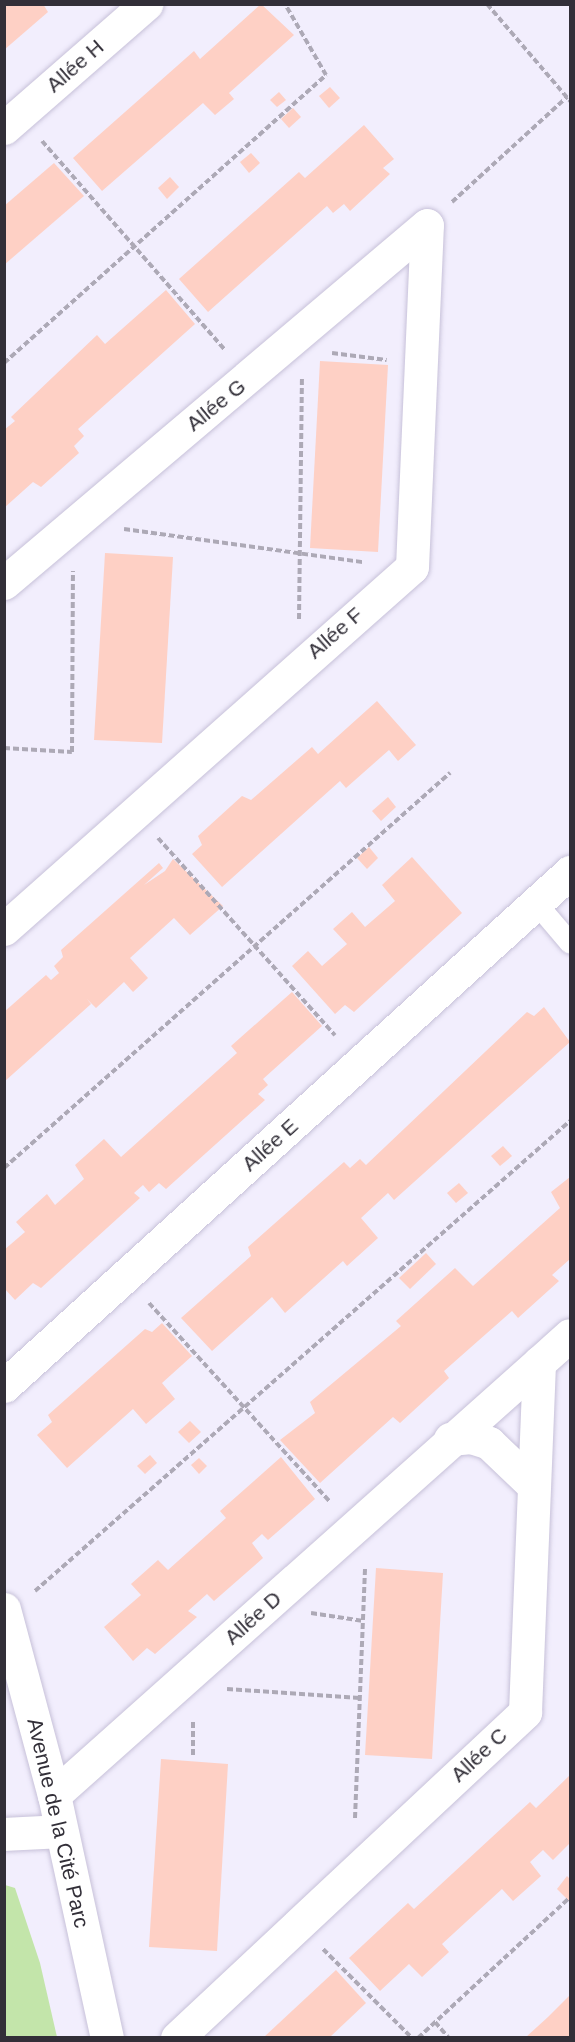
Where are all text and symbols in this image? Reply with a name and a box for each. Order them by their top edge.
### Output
street label: Allée H [41,34,109,98]
street label: Allée G [181,374,251,436]
street label: Allée F [302,602,368,664]
street label: Allée E [237,1113,303,1177]
street label: Allée D [219,1586,287,1650]
street label: Avenue de la Cité Parc [22,1716,94,1930]
street label: Allée C [446,1723,512,1787]

